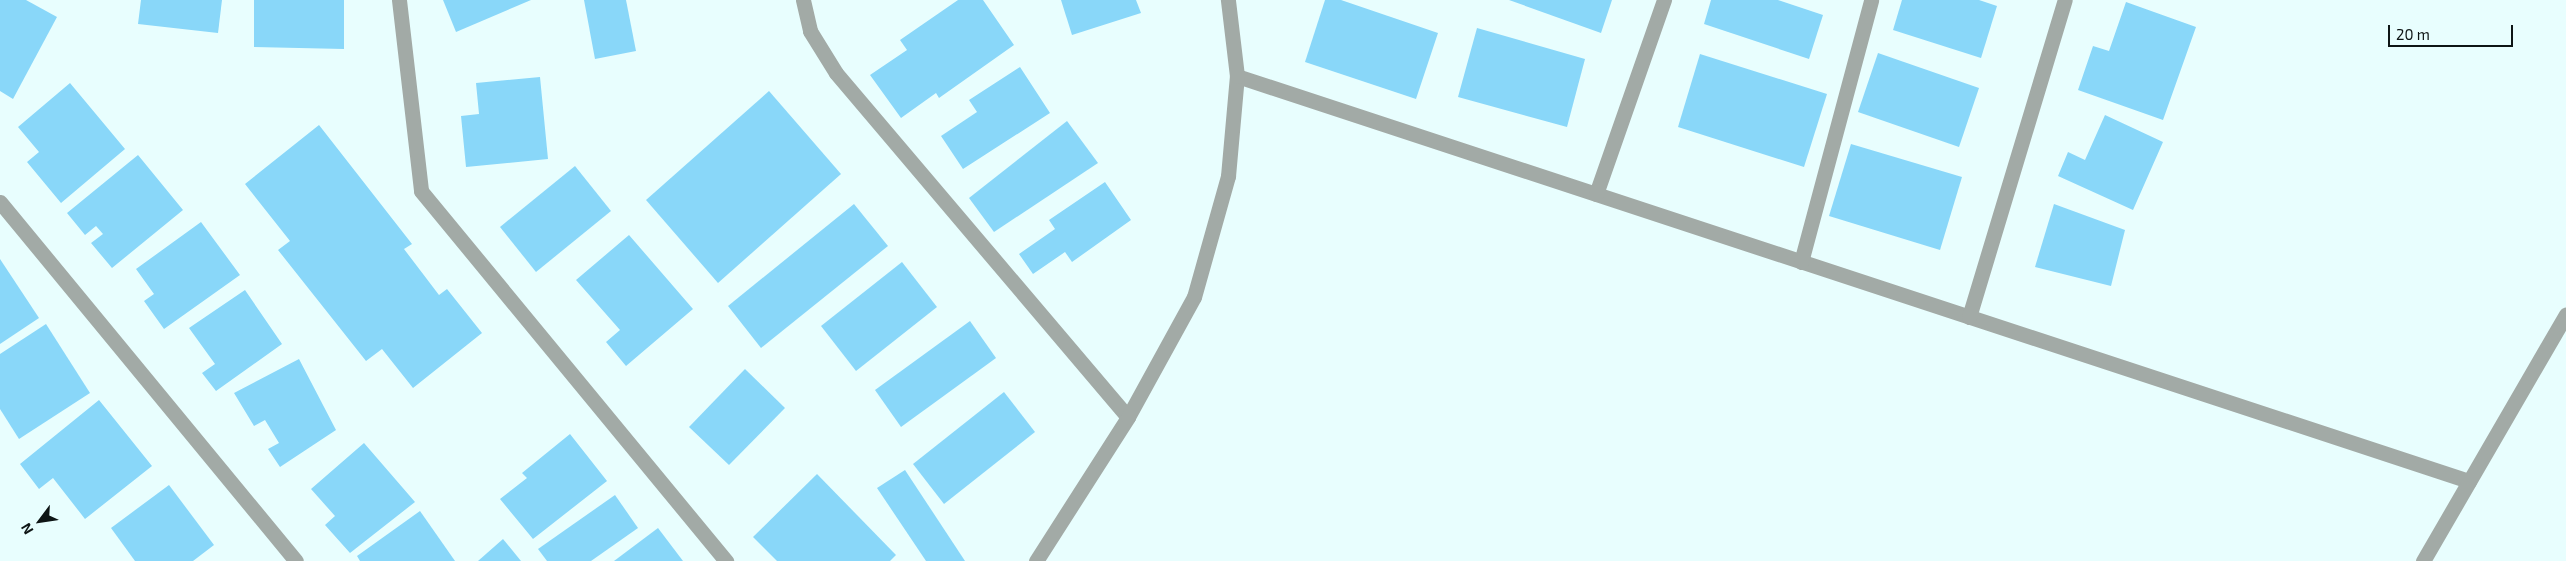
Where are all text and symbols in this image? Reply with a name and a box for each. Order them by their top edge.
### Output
scale bar [2391,15,2516,47]
text: 20 m [2396,25,2430,43]
north arrow [15,496,65,546]
text: N [17,520,37,538]

